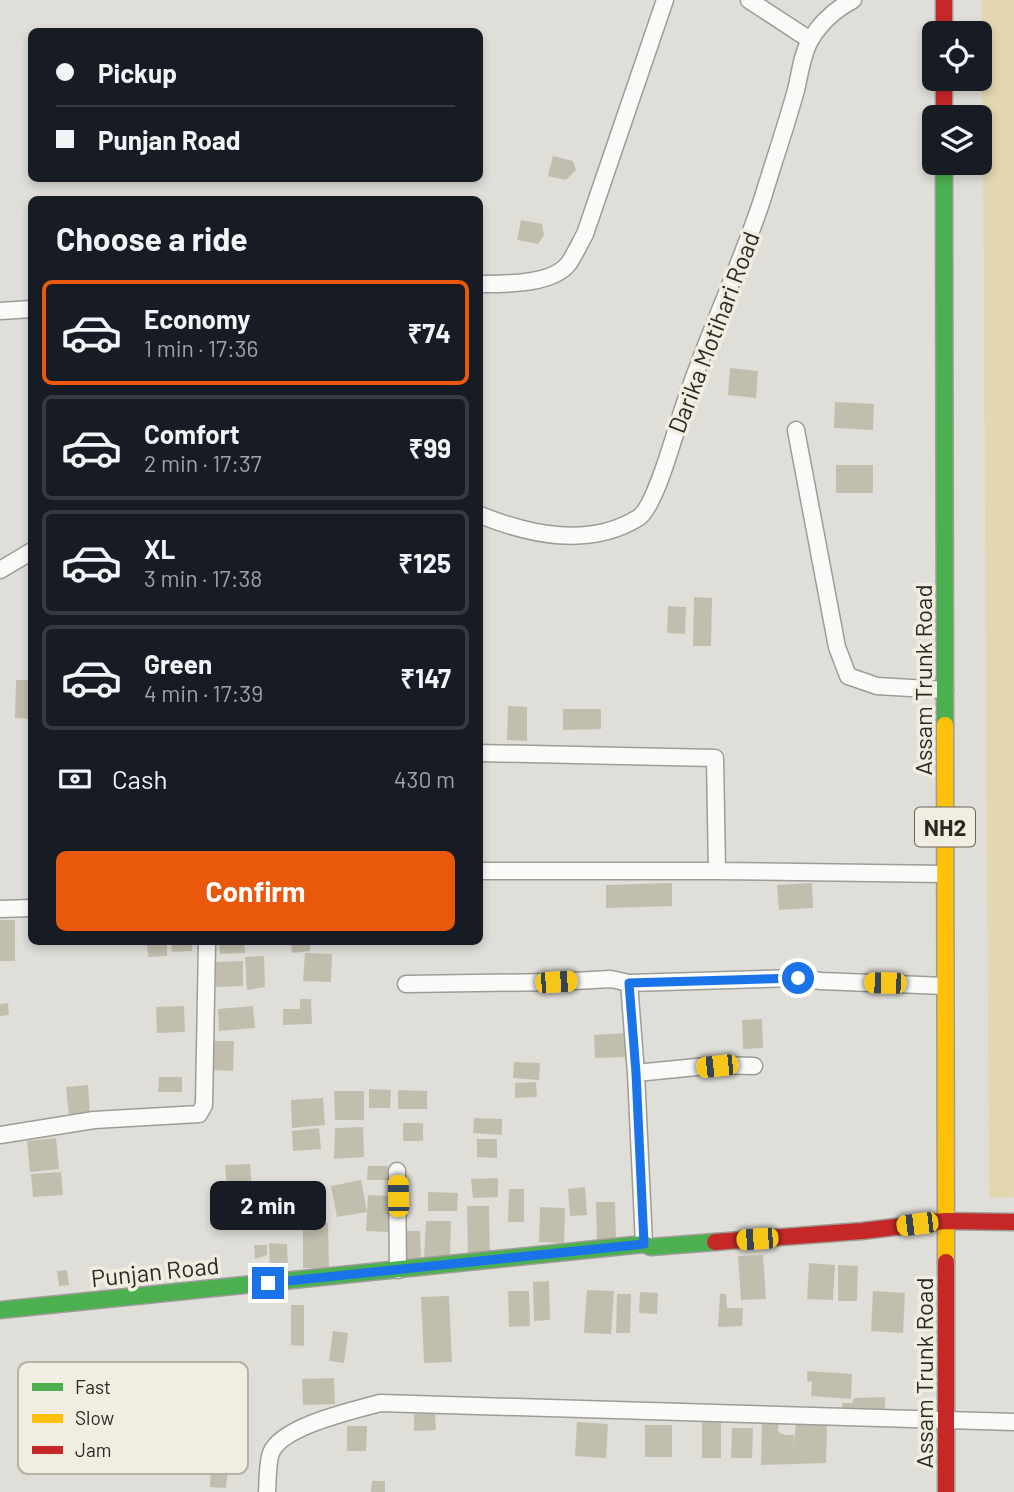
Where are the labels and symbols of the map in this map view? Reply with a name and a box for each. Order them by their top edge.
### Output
street label: Darika Motihari Road [661,227,765,437]
street label: Assam Trunk Road [908,585,937,776]
road number: NH2 [915,807,975,846]
route start [782,962,814,994]
car [535,970,578,994]
car [864,972,907,994]
car [696,1053,739,1079]
car [388,1175,409,1217]
callout: 2 min [210,1182,326,1230]
car [895,1211,940,1237]
car [736,1227,779,1251]
street label: Punjan Road [89,1250,221,1292]
route end [252,1267,284,1299]
street label: Assam Trunk Road [909,1278,938,1469]
legend [18,1362,248,1474]
text: Fast [75,1375,111,1398]
text: Slow [75,1406,114,1429]
text: Jam [75,1438,111,1461]

